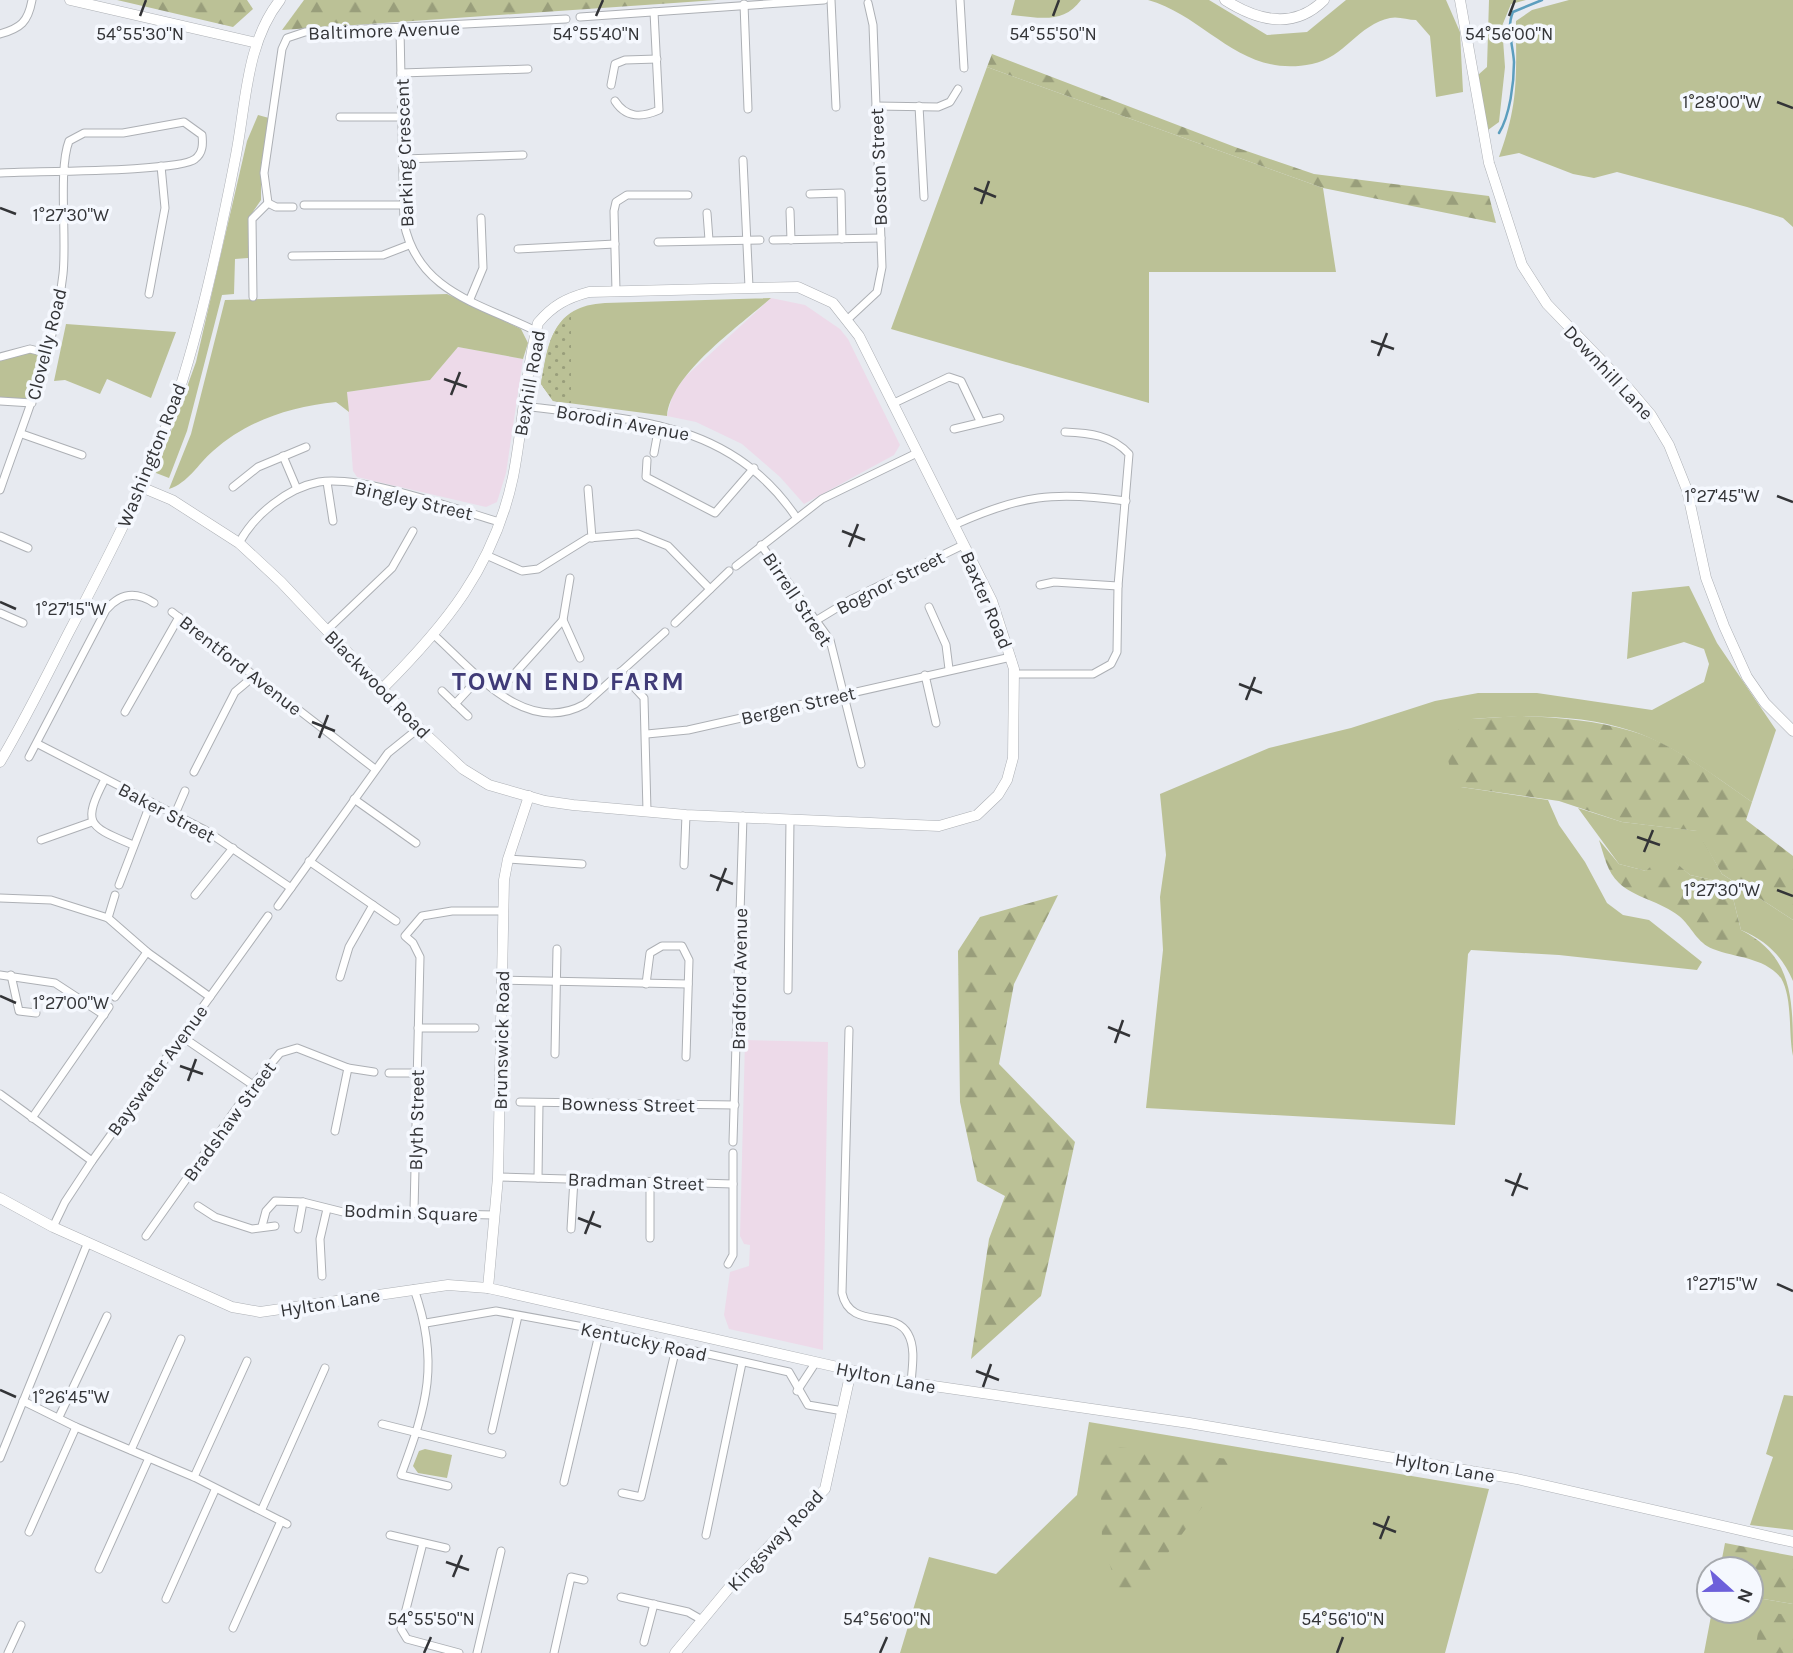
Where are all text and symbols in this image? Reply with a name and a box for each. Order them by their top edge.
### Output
street label: Baltimore Avenue [308,17,460,45]
text: 54°55'30"N [96,23,184,45]
text: 54°55'40"N [552,23,640,45]
text: 54°55'50"N [1009,23,1097,45]
text: 54°56'00"N [1465,23,1553,45]
street label: Barking Crescent [391,78,419,228]
text: 1°28'00"W [1683,91,1761,113]
street label: Boston Street [866,108,892,226]
text: 1°27'30"W [33,204,109,226]
street label: Clovelly Road [22,286,71,402]
street label: Downhill Lane [1559,321,1658,424]
street label: Bexhill Road [510,328,550,438]
street label: Washington Road [113,380,191,531]
street label: Borodin Avenue [555,400,691,446]
street label: Bingley Street [353,477,475,525]
text: 1°27'45"W [1684,485,1760,507]
street label: Bognor Street [833,546,948,620]
street label: Baxter Road [956,548,1017,653]
street label: Birrell Street [758,549,837,651]
text: 1°27'15"W [35,598,107,620]
street label: Brentford Avenue [175,611,306,720]
street label: Blackwood Road [320,626,435,743]
district label: TOWN END FARM [452,666,686,697]
street label: Bergen Street [739,682,858,730]
street label: Baker Street [114,778,219,848]
text: 1°27'30"W [1684,879,1760,901]
street label: Bradford Avenue [728,908,752,1050]
street label: Brunswick Road [490,970,514,1110]
text: 1°27'00"W [33,992,109,1014]
street label: Bayswater Avenue [103,1001,213,1140]
street label: Bradshaw Street [179,1057,281,1186]
street label: Blyth Street [405,1069,429,1171]
street label: Bowness Street [561,1093,695,1117]
street label: Bradman Street [567,1169,705,1195]
street label: Bodmin Square [344,1200,478,1226]
text: 1°27'15"W [1686,1273,1758,1295]
street label: Hylton Lane [279,1284,382,1322]
street label: Kentucky Road [579,1318,709,1366]
street label: Hylton Lane [834,1358,937,1398]
text: 1°26'45"W [32,1386,110,1408]
street label: Hylton Lane [1393,1448,1496,1488]
street label: Kingsway Road [723,1485,828,1596]
north arrow [1695,1555,1765,1625]
text: N [1732,1585,1758,1606]
text: 54°55'50"N [387,1608,475,1630]
text: 54°56'00"N [843,1608,931,1630]
text: 54°56'10"N [1301,1608,1385,1630]

